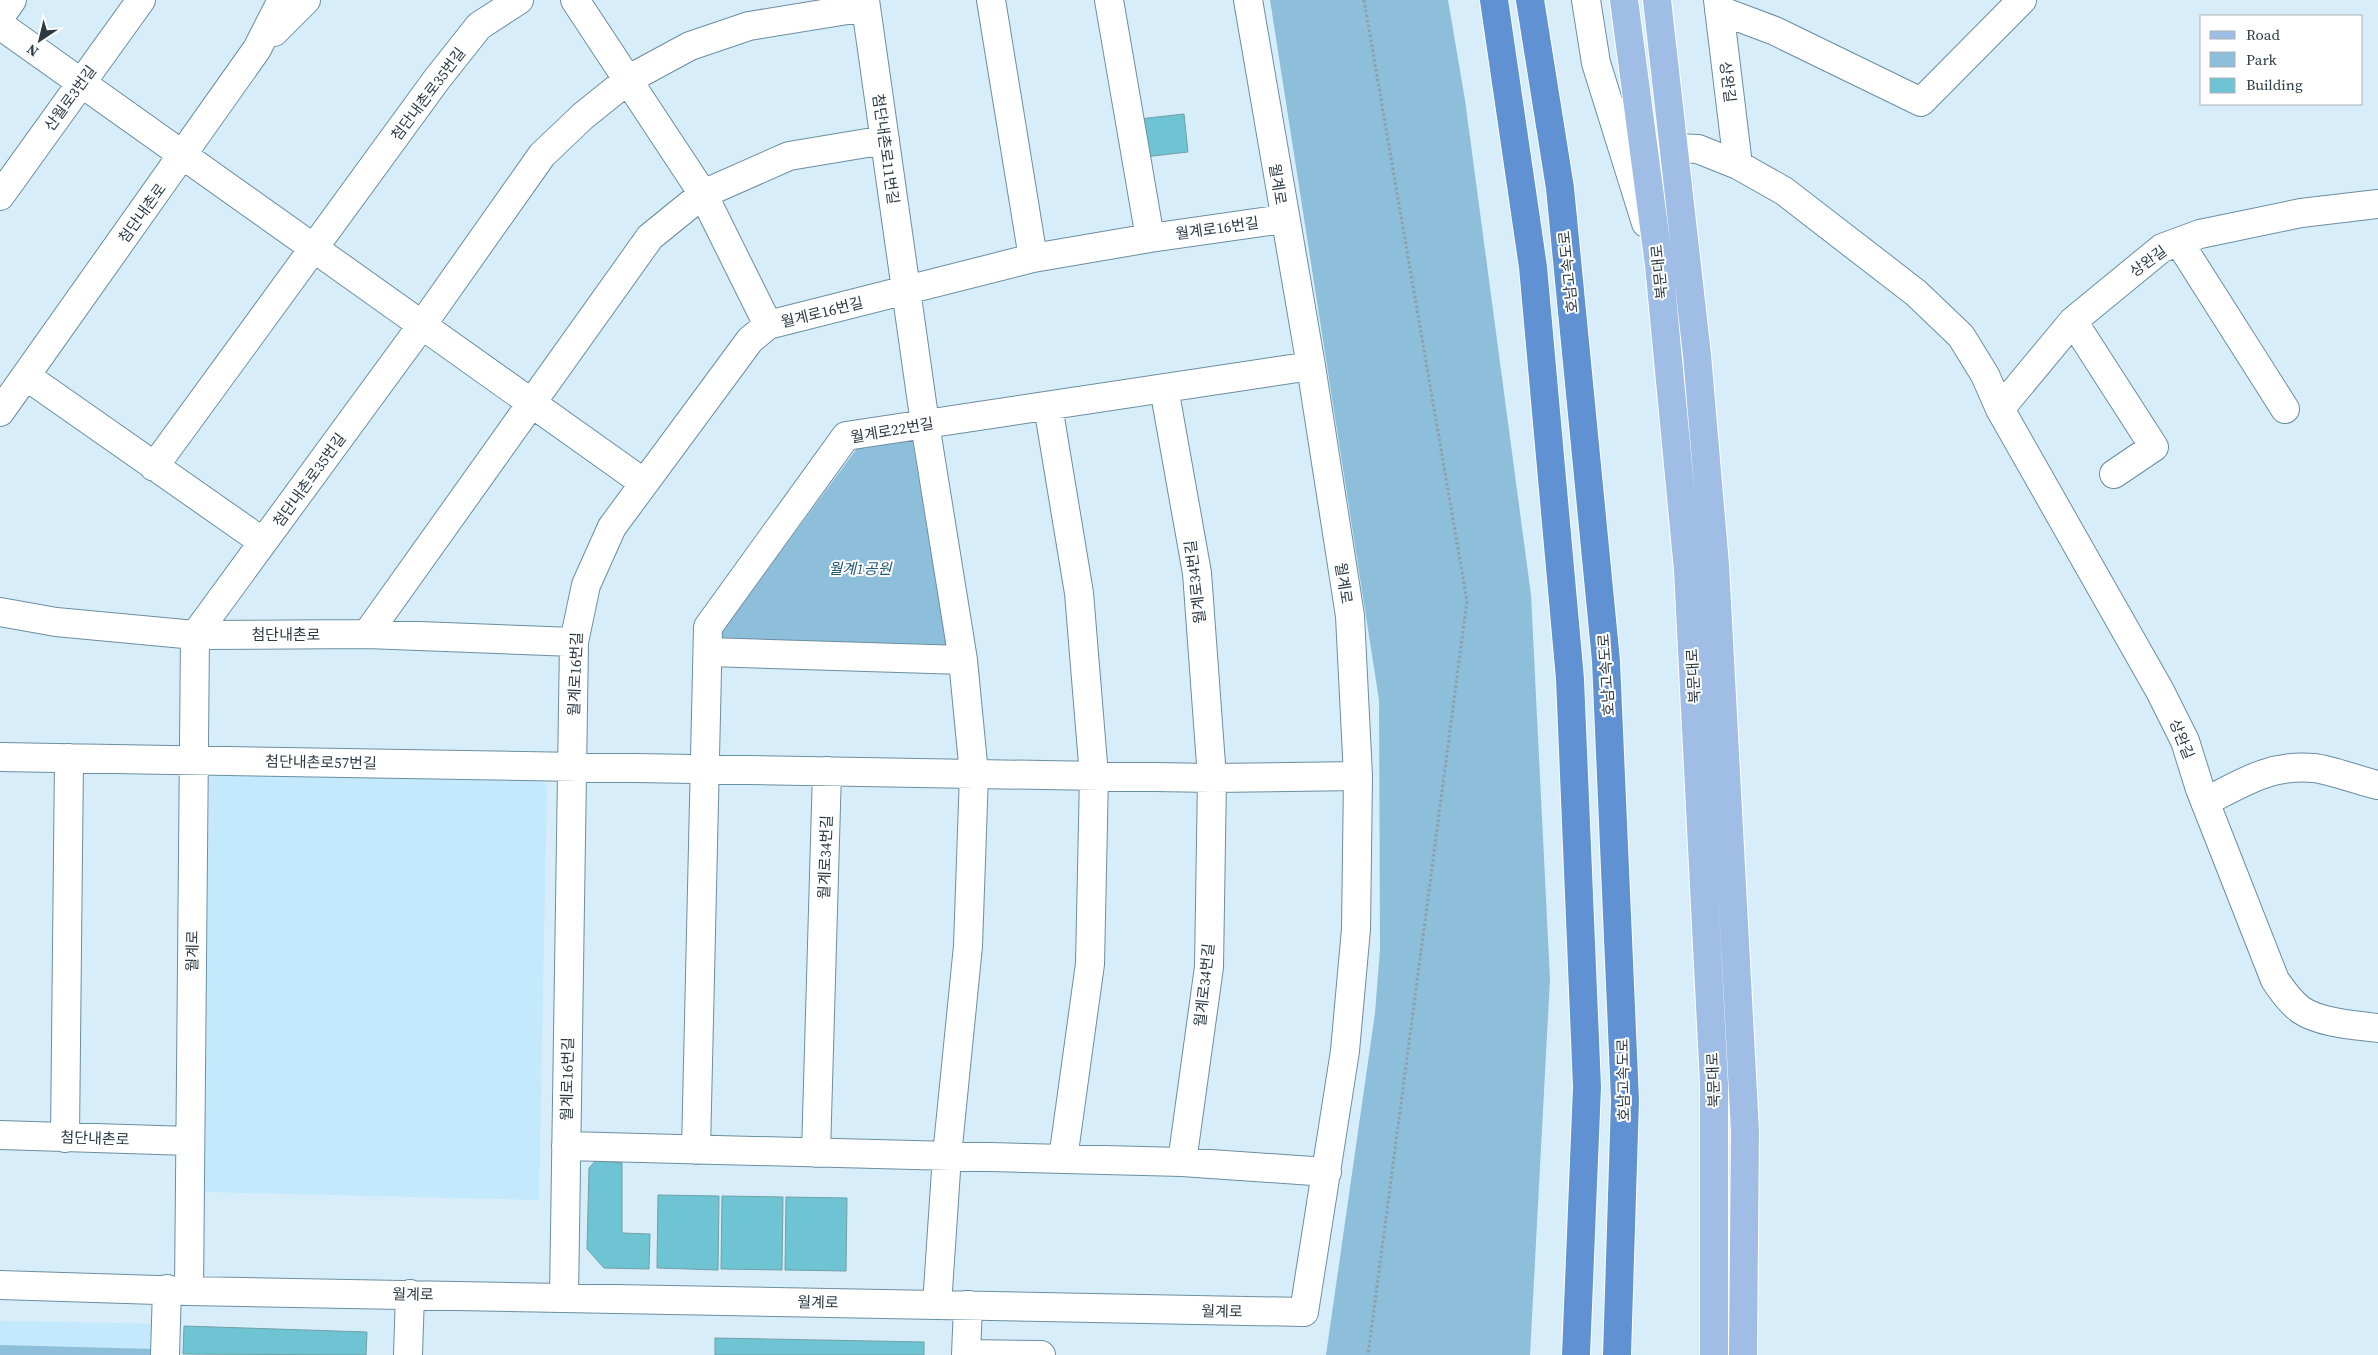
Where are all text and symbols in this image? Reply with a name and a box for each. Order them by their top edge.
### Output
north arrow [15,15,65,65]
legend [2200,15,2363,105]
text: Road [2246,24,2280,45]
text: N [23,40,42,62]
street label: 첨단내촌로35번길 [386,43,470,145]
text: Park [2246,49,2278,70]
street label: 상완길 [1715,60,1741,104]
street label: 산월로3번길 [39,61,101,135]
text: Building [2246,74,2303,95]
street label: 첨단내촌로11번길 [868,92,904,206]
street label: 월계로 [1264,162,1292,206]
street label: 첨단내촌로 [113,179,171,247]
street label: 월계로16번길 [1174,212,1260,244]
street label: 호남고속도로 [1553,230,1583,314]
street label: 상완길 [2125,240,2171,282]
street label: 북문대로 [1646,243,1672,301]
street label: 월계로16번길 [779,292,865,332]
street label: 월계로22번길 [849,412,935,448]
street label: 첨단내촌로35번길 [268,429,350,531]
street label: 월계로34번길 [1179,539,1211,625]
park label: 월계1공원 [829,558,893,579]
street label: 월계로 [1330,561,1358,605]
street label: 첨단내촌로 [251,624,321,645]
street label: 월계로16번길 [563,632,587,716]
street label: 호남고속도로 [1593,633,1619,717]
street label: 북문대로 [1681,648,1705,704]
street label: 상완길 [2165,716,2199,762]
street label: 첨단내촌로57번길 [265,751,377,773]
street label: 월계로34번길 [813,815,837,899]
street label: 월계로 [181,930,203,972]
street label: 월계로34번길 [1189,942,1219,1028]
street label: 월계로16번길 [556,1037,578,1121]
street label: 호남고속도로 [1612,1038,1634,1122]
street label: 북문대로 [1702,1052,1724,1108]
street label: 첨단내촌로 [60,1126,130,1150]
street label: 월계로 [392,1283,434,1305]
street label: 월계로 [797,1291,839,1313]
street label: 월계로 [1201,1300,1243,1322]

